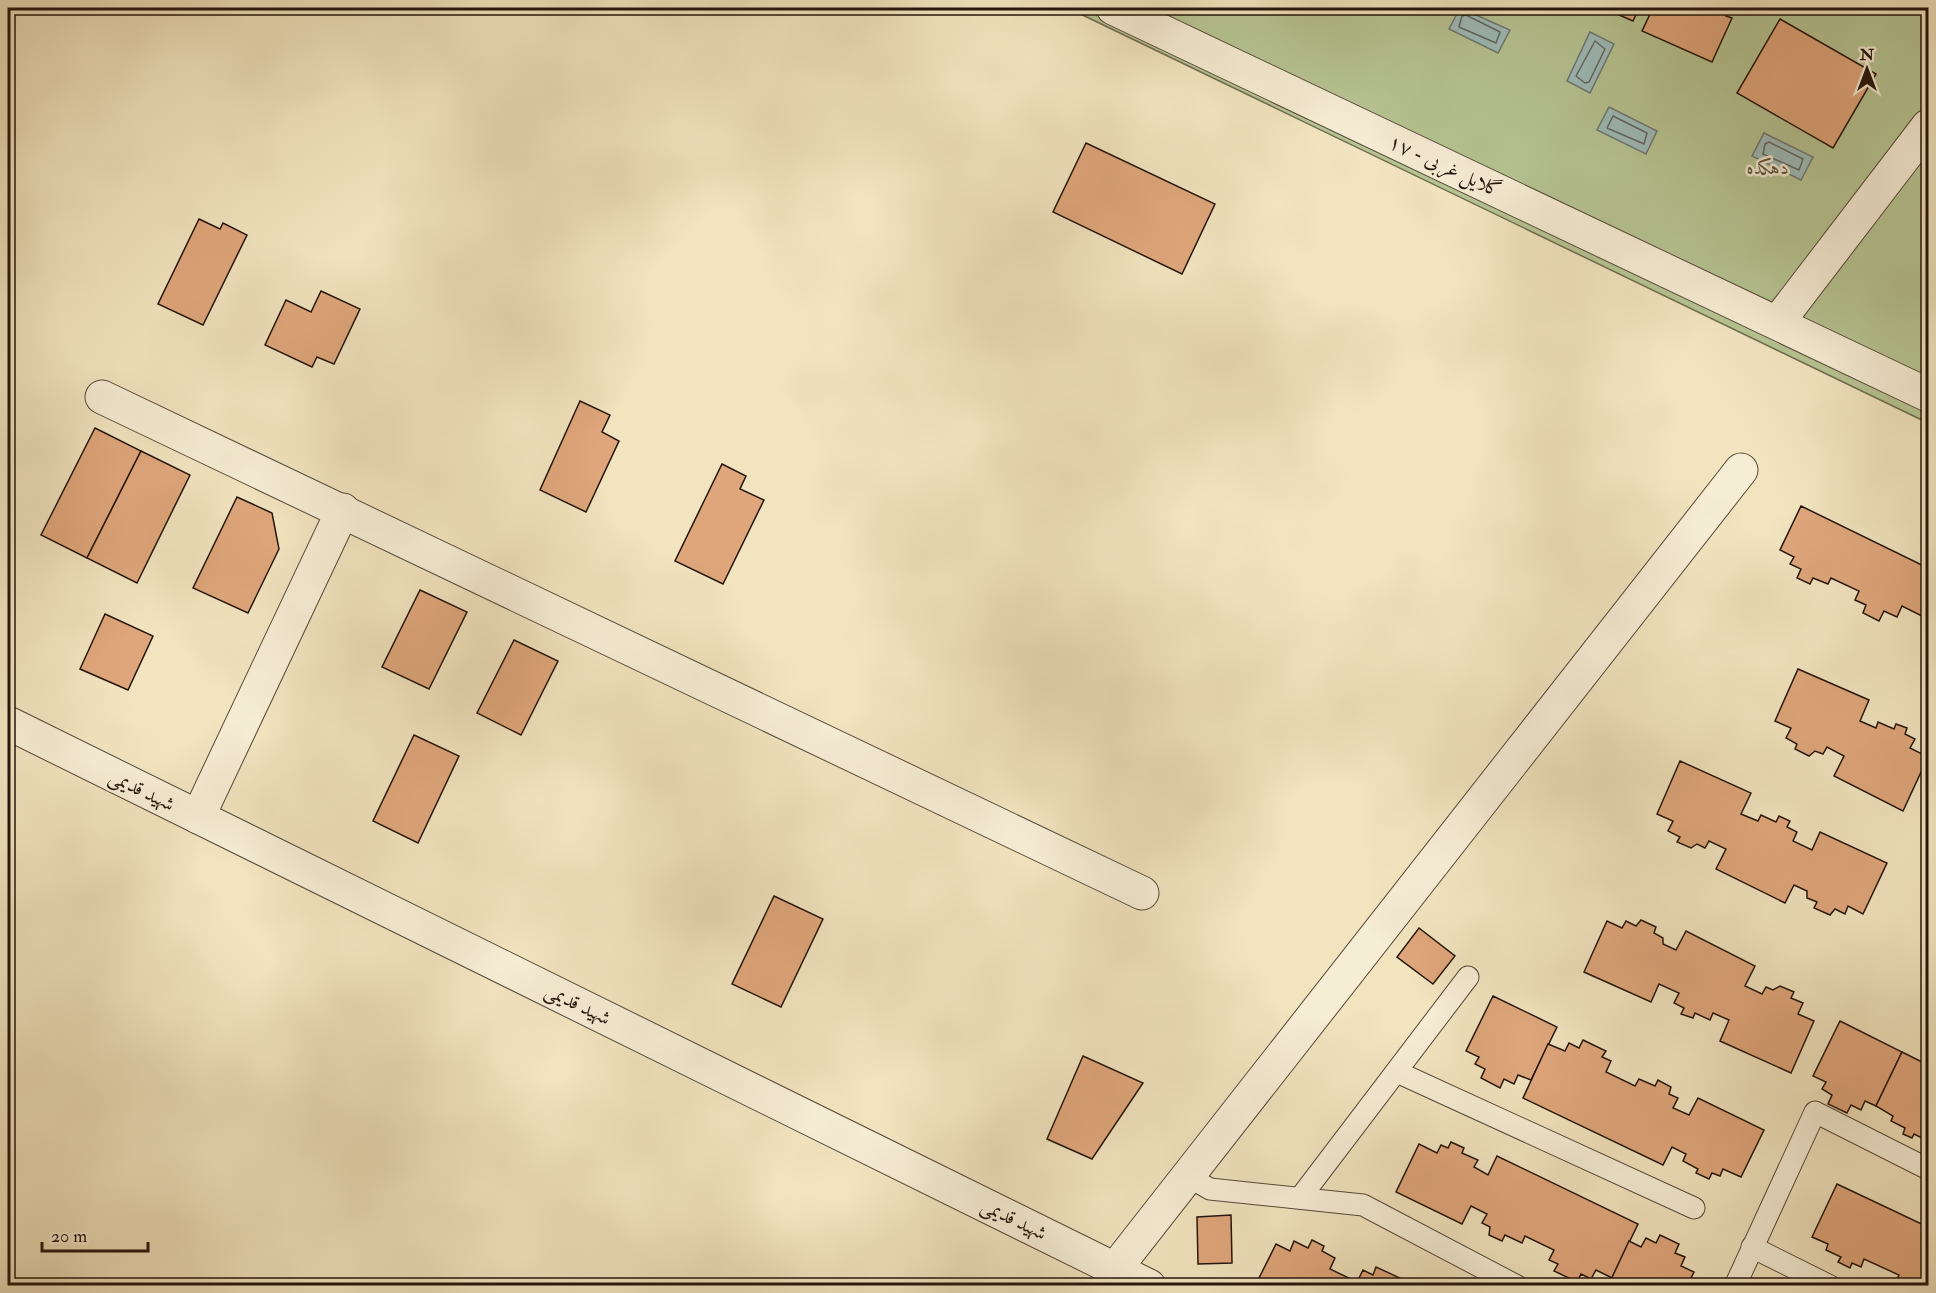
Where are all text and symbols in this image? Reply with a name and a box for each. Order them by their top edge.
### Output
north arrow [1837,39,1897,99]
text: N [1859,45,1875,65]
street label: گلایل غربی - ۱۷ [1384,129,1505,205]
park label: دهکده [1747,155,1789,180]
street label: شهید قدیمی [104,763,179,818]
street label: شهید قدیمی [540,977,615,1032]
street label: شهید قدیمی [976,1192,1051,1247]
scale bar [42,1215,148,1253]
text: 20 m [51,1225,87,1248]

